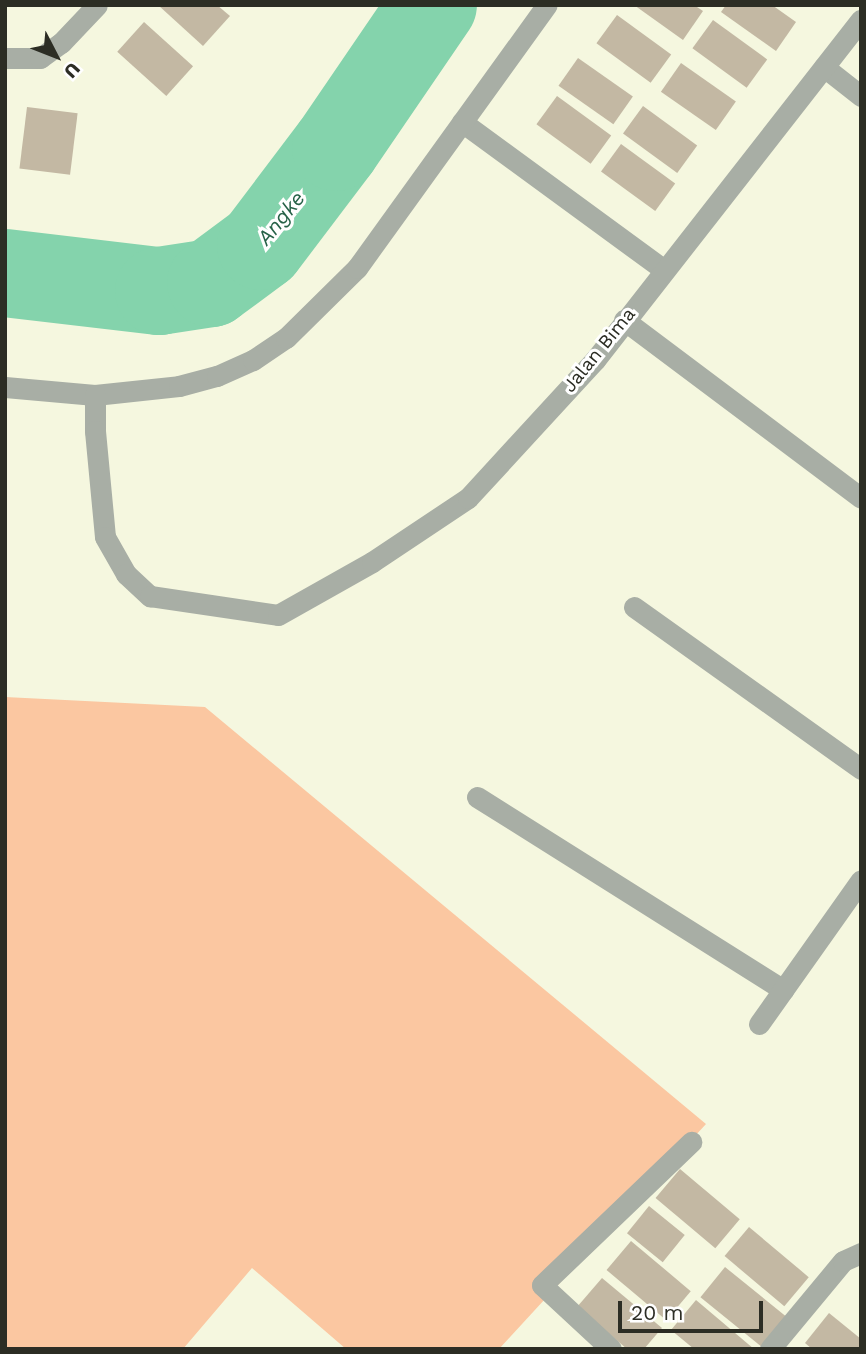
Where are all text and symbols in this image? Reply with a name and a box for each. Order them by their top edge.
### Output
north arrow [21,21,91,91]
text: U [59,58,85,83]
water label: Angke [252,186,310,250]
street label: Jalan Bima [558,303,640,397]
scale bar [621,1288,766,1332]
text: 20 m [631,1300,683,1325]

